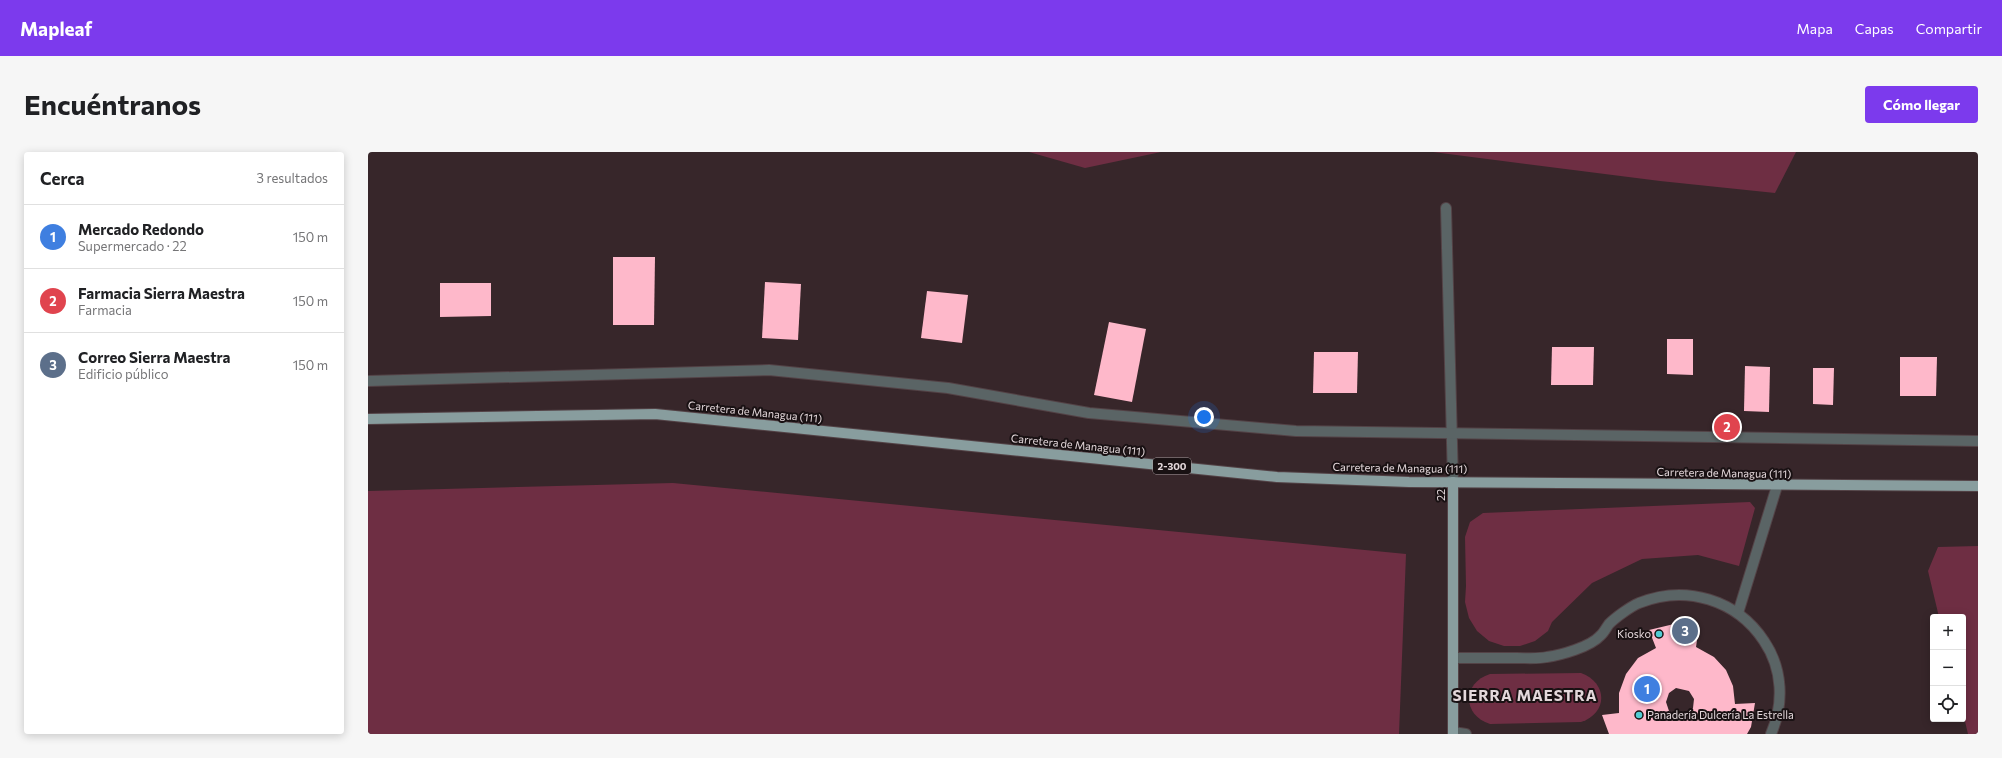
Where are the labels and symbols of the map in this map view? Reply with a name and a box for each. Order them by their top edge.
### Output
street label: Carretera de Managua (111) [687,398,823,425]
your location [1194,407,1214,427]
pin: 2 [1714,412,1740,442]
street label: Carretera de Managua (111) [1010,431,1146,458]
road number: 2-300 [1153,458,1191,474]
street label: Carretera de Managua (111) [1332,460,1468,475]
street label: Carretera de Managua (111) [1656,465,1792,480]
street label: 22 [1434,489,1447,501]
pin: 3 [1672,616,1698,646]
place label: Kiosko [1617,627,1651,640]
marker: Kiosko [1654,629,1664,639]
pin: 1 [1634,674,1660,704]
district label: SIERRA MAESTRA [1453,686,1597,704]
place label: Panadería Dulcería La Estrella [1647,708,1794,721]
marker: Panadería Dulcería La Estrella [1634,710,1644,720]

